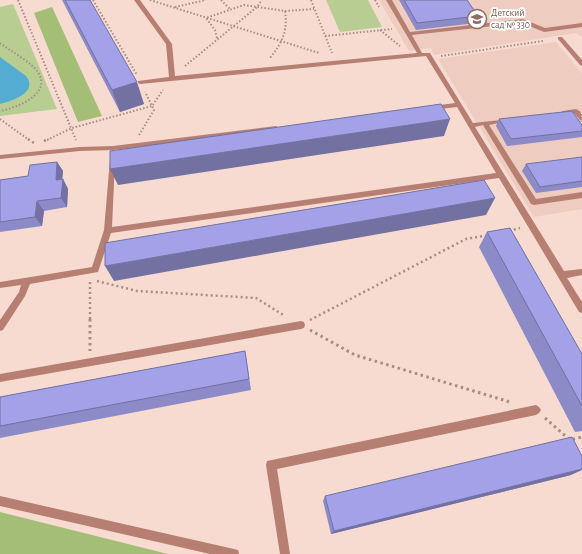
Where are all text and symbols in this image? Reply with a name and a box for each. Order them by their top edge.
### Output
school or university icon: Детский сад № 330 [466,8,488,30]
place label: Детский сад № 330 [491,8,530,30]

